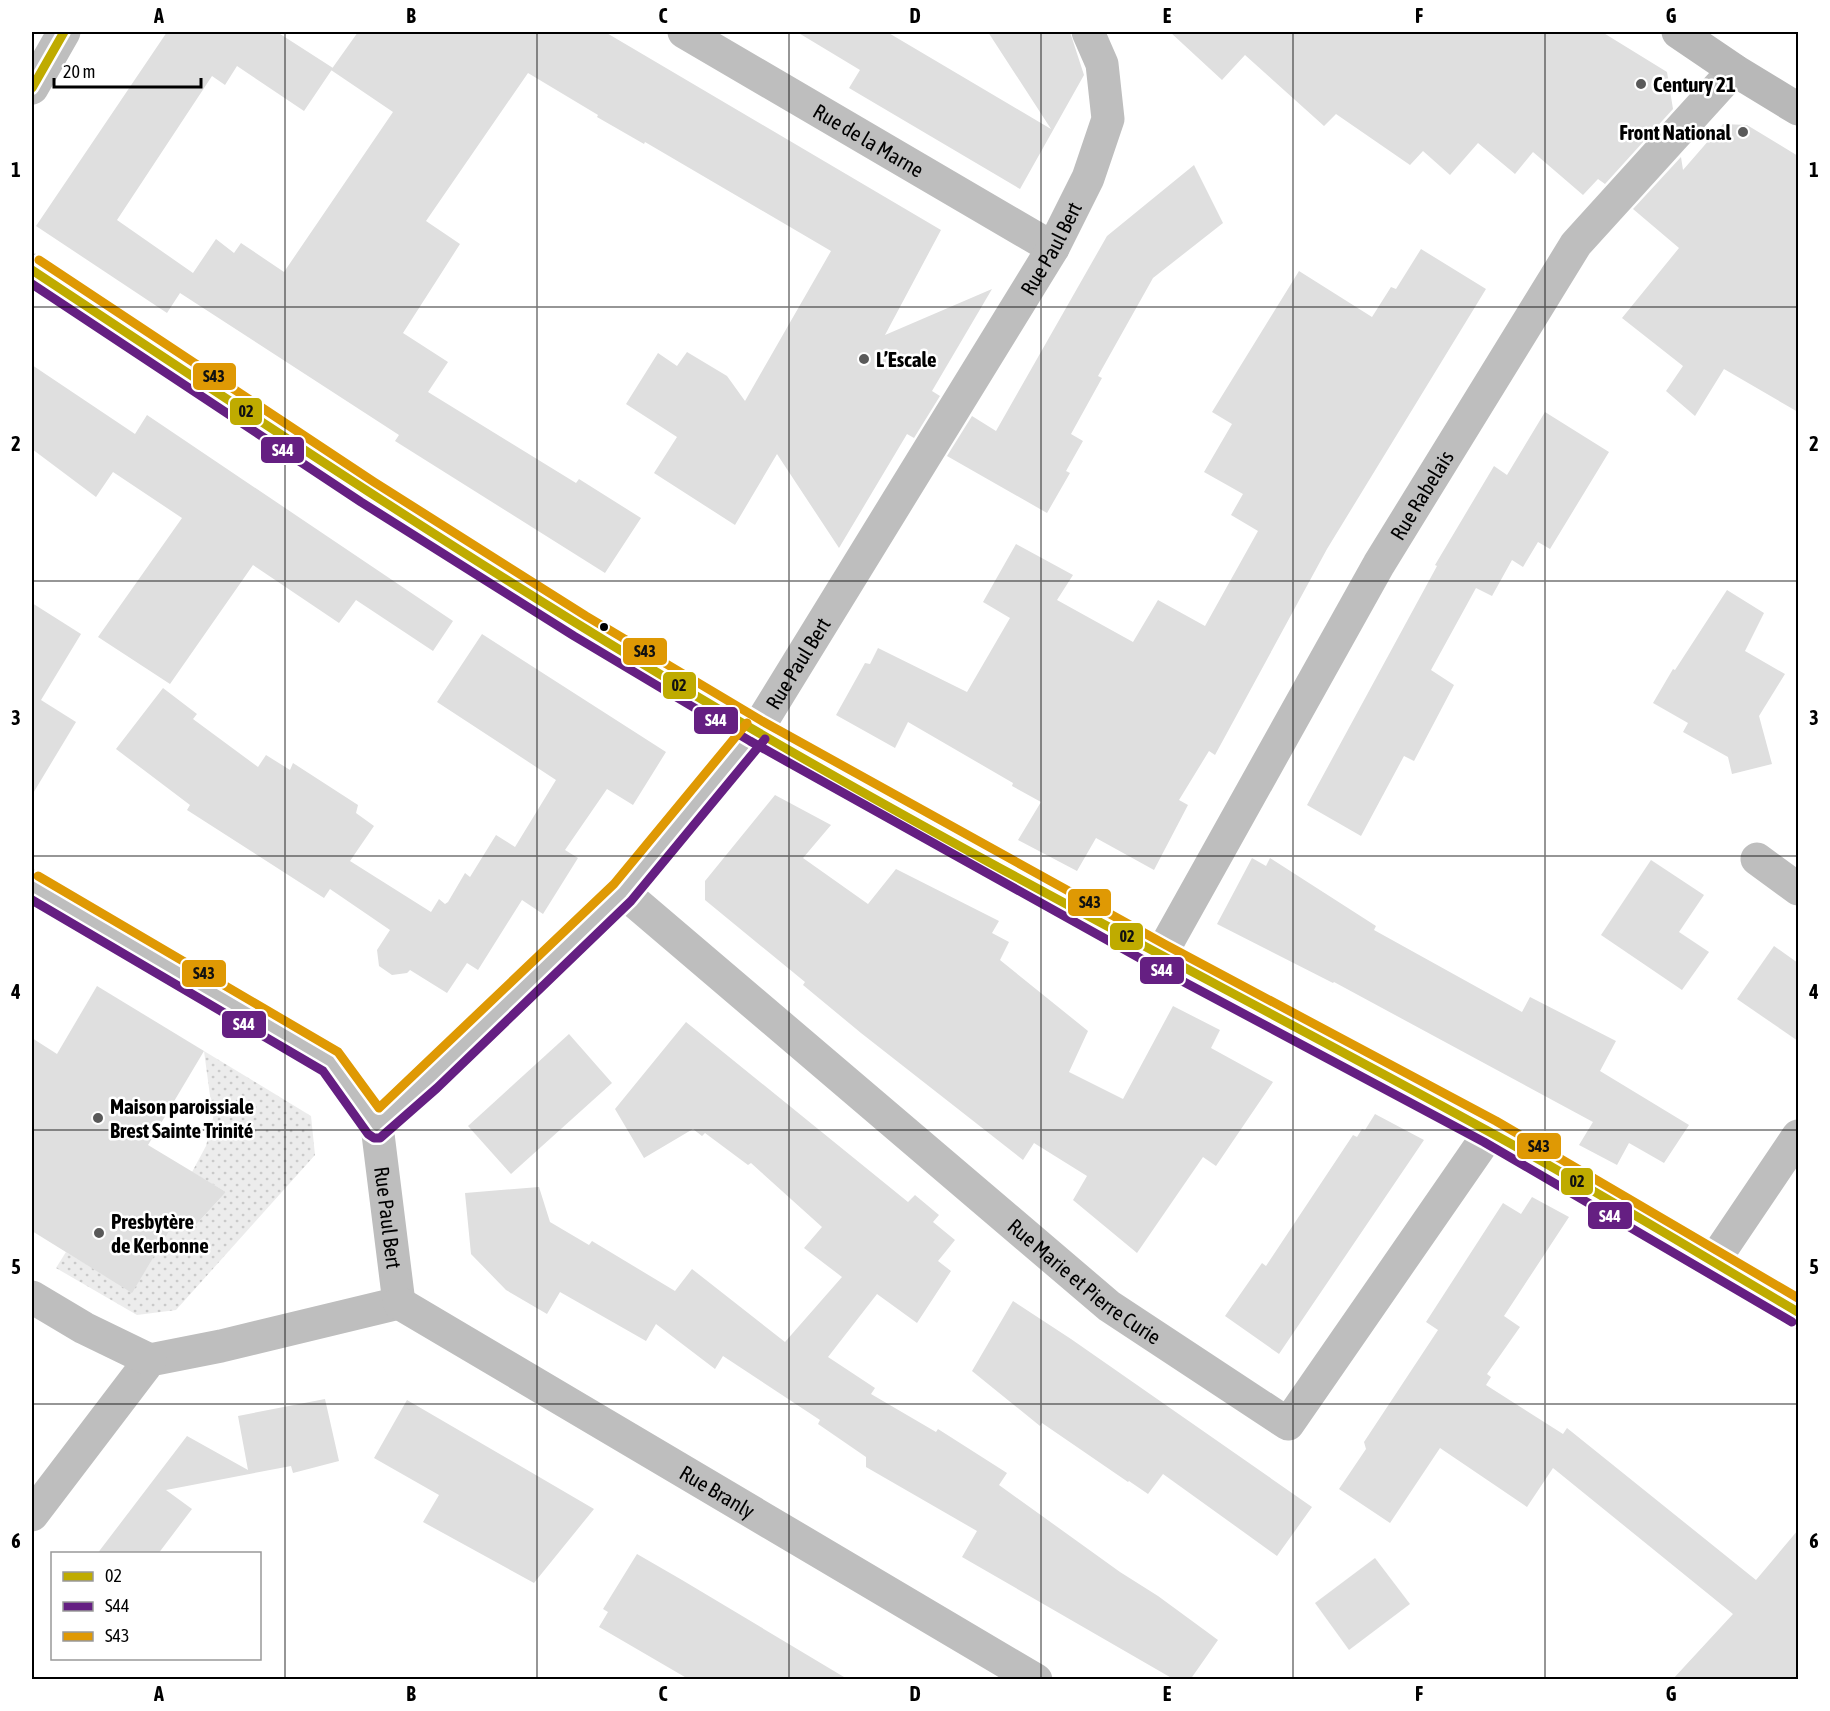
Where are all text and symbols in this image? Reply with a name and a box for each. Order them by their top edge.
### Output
text: A [153,4,164,27]
text: B [406,4,416,27]
text: C [659,4,668,27]
text: D [909,4,921,27]
text: E [1163,4,1172,27]
text: F [1415,4,1423,27]
text: G [1666,4,1677,27]
scale bar [54,51,201,89]
text: 20 m [63,61,95,82]
place label: Century 21 [1653,72,1736,96]
marker: Century 21 [1634,77,1648,91]
street label: Rue de la Marne [809,99,928,182]
place label: Front National [1619,120,1731,144]
marker: Front National [1736,125,1750,139]
text: 1 [11,158,21,181]
text: 1 [1809,158,1819,181]
street label: Rue Paul Bert [1015,198,1086,299]
place label: L’Escale [876,347,936,371]
marker: L’Escale [857,352,871,366]
line badge: S43 [192,362,237,391]
text: S43 [203,367,225,385]
line badge: 02 [229,397,263,426]
text: 02 [238,402,254,420]
text: 2 [11,432,21,455]
text: 2 [1809,432,1819,455]
line badge: S44 [260,436,305,464]
text: S44 [272,441,294,459]
street label: Rue Rabelais [1385,446,1458,544]
street label: Rue Paul Bert [761,613,835,713]
unlabelled marker [598,621,610,633]
line badge: S43 [622,637,668,666]
text: S43 [634,642,656,660]
line badge: 02 [662,671,697,700]
text: 02 [671,676,687,694]
text: 3 [11,706,21,729]
line badge: S44 [693,706,739,735]
text: 3 [1809,706,1819,729]
text: S44 [705,711,727,729]
line badge: S43 [1067,888,1112,917]
text: S43 [1079,893,1101,911]
line badge: 02 [1109,922,1144,951]
text: 02 [1119,927,1135,945]
line badge: S44 [1139,956,1185,985]
line badge: S43 [181,959,227,988]
text: S44 [1151,961,1173,979]
text: S43 [193,964,215,982]
text: 4 [10,980,21,1003]
text: 4 [1808,980,1819,1003]
line badge: S44 [221,1010,267,1039]
text: S44 [233,1015,255,1033]
place label: Maison paroissiale Brest Sainte Trinité [110,1094,254,1142]
marker: Maison paroissiale Brest Sainte Trinité [91,1111,105,1125]
line badge: S43 [1516,1132,1562,1160]
text: S43 [1528,1137,1550,1155]
street label: Rue Paul Bert [370,1165,407,1270]
line badge: 02 [1560,1167,1594,1196]
text: 02 [1569,1172,1585,1190]
line badge: S44 [1587,1201,1633,1230]
text: S44 [1599,1207,1621,1225]
place label: Presbytère de Kerbonne [111,1209,209,1257]
street label: Rue Marie et Pierre Curie [1003,1214,1165,1349]
marker: Presbytère de Kerbonne [92,1226,106,1240]
text: 5 [11,1255,21,1278]
text: 5 [1809,1255,1819,1278]
street label: Rue Branly [676,1460,759,1523]
text: 6 [11,1529,21,1552]
text: 6 [1809,1529,1819,1552]
legend [51,1552,261,1660]
text: 02 [105,1565,122,1586]
text: S44 [105,1595,129,1616]
text: S43 [105,1625,129,1646]
text: A [153,1682,164,1705]
text: B [406,1682,416,1705]
text: C [659,1682,668,1705]
text: D [909,1682,921,1705]
text: E [1163,1682,1172,1705]
text: F [1415,1682,1423,1705]
text: G [1666,1682,1677,1705]

